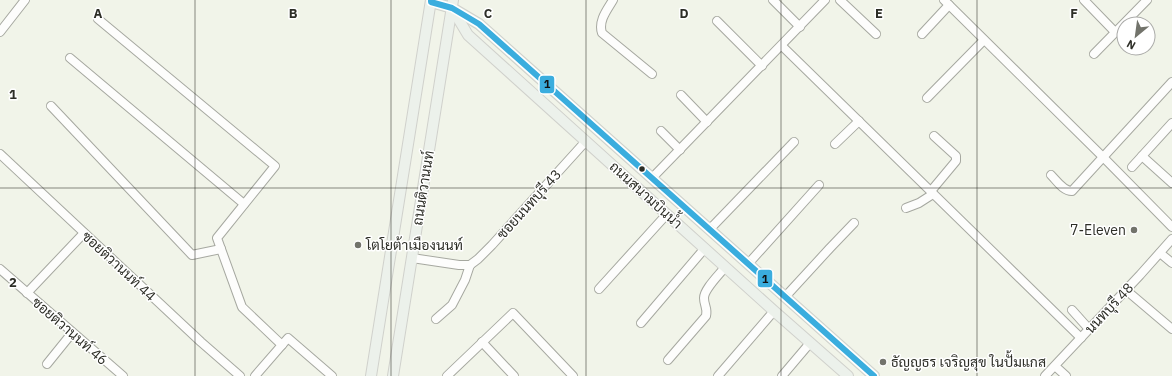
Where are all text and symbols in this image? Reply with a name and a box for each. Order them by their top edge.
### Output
text: A [94,5,103,22]
text: B [289,5,298,22]
text: C [484,5,493,22]
text: D [679,5,689,22]
text: E [875,5,883,22]
text: F [1070,5,1078,22]
north arrow [1116,16,1156,56]
text: N [1124,37,1138,53]
line badge: 1 [539,75,555,94]
text: 1 [544,77,551,91]
text: 1 [9,86,17,103]
street label: ถนนติวานนท์ [408,149,438,227]
street label: ถนนสนามบินน้ำ [606,155,688,232]
unlabelled marker [637,164,647,174]
street label: ซอยนนทบุรี 43 [493,165,566,243]
place label: 7-Eleven [1070,221,1126,239]
marker: 7-Eleven [1129,225,1139,235]
street label: ซอยติวานนท์ 44 [78,227,160,305]
place label: โตโยต้าเมืองนนท์ [365,236,463,254]
marker: โตโยต้าเมืองนนท์ [353,240,363,250]
line badge: 1 [757,269,773,288]
text: 1 [762,272,769,286]
text: 2 [9,274,17,291]
street label: นนทบุรี 48 [1081,279,1138,338]
street label: ซอยติวานนท์ 46 [28,293,112,369]
place label: ธัญญธร เจริญสุข ในปั้มแกส [891,350,1046,372]
marker: ธัญญธร เจริญสุข ในปั้มแกส [878,357,888,367]

